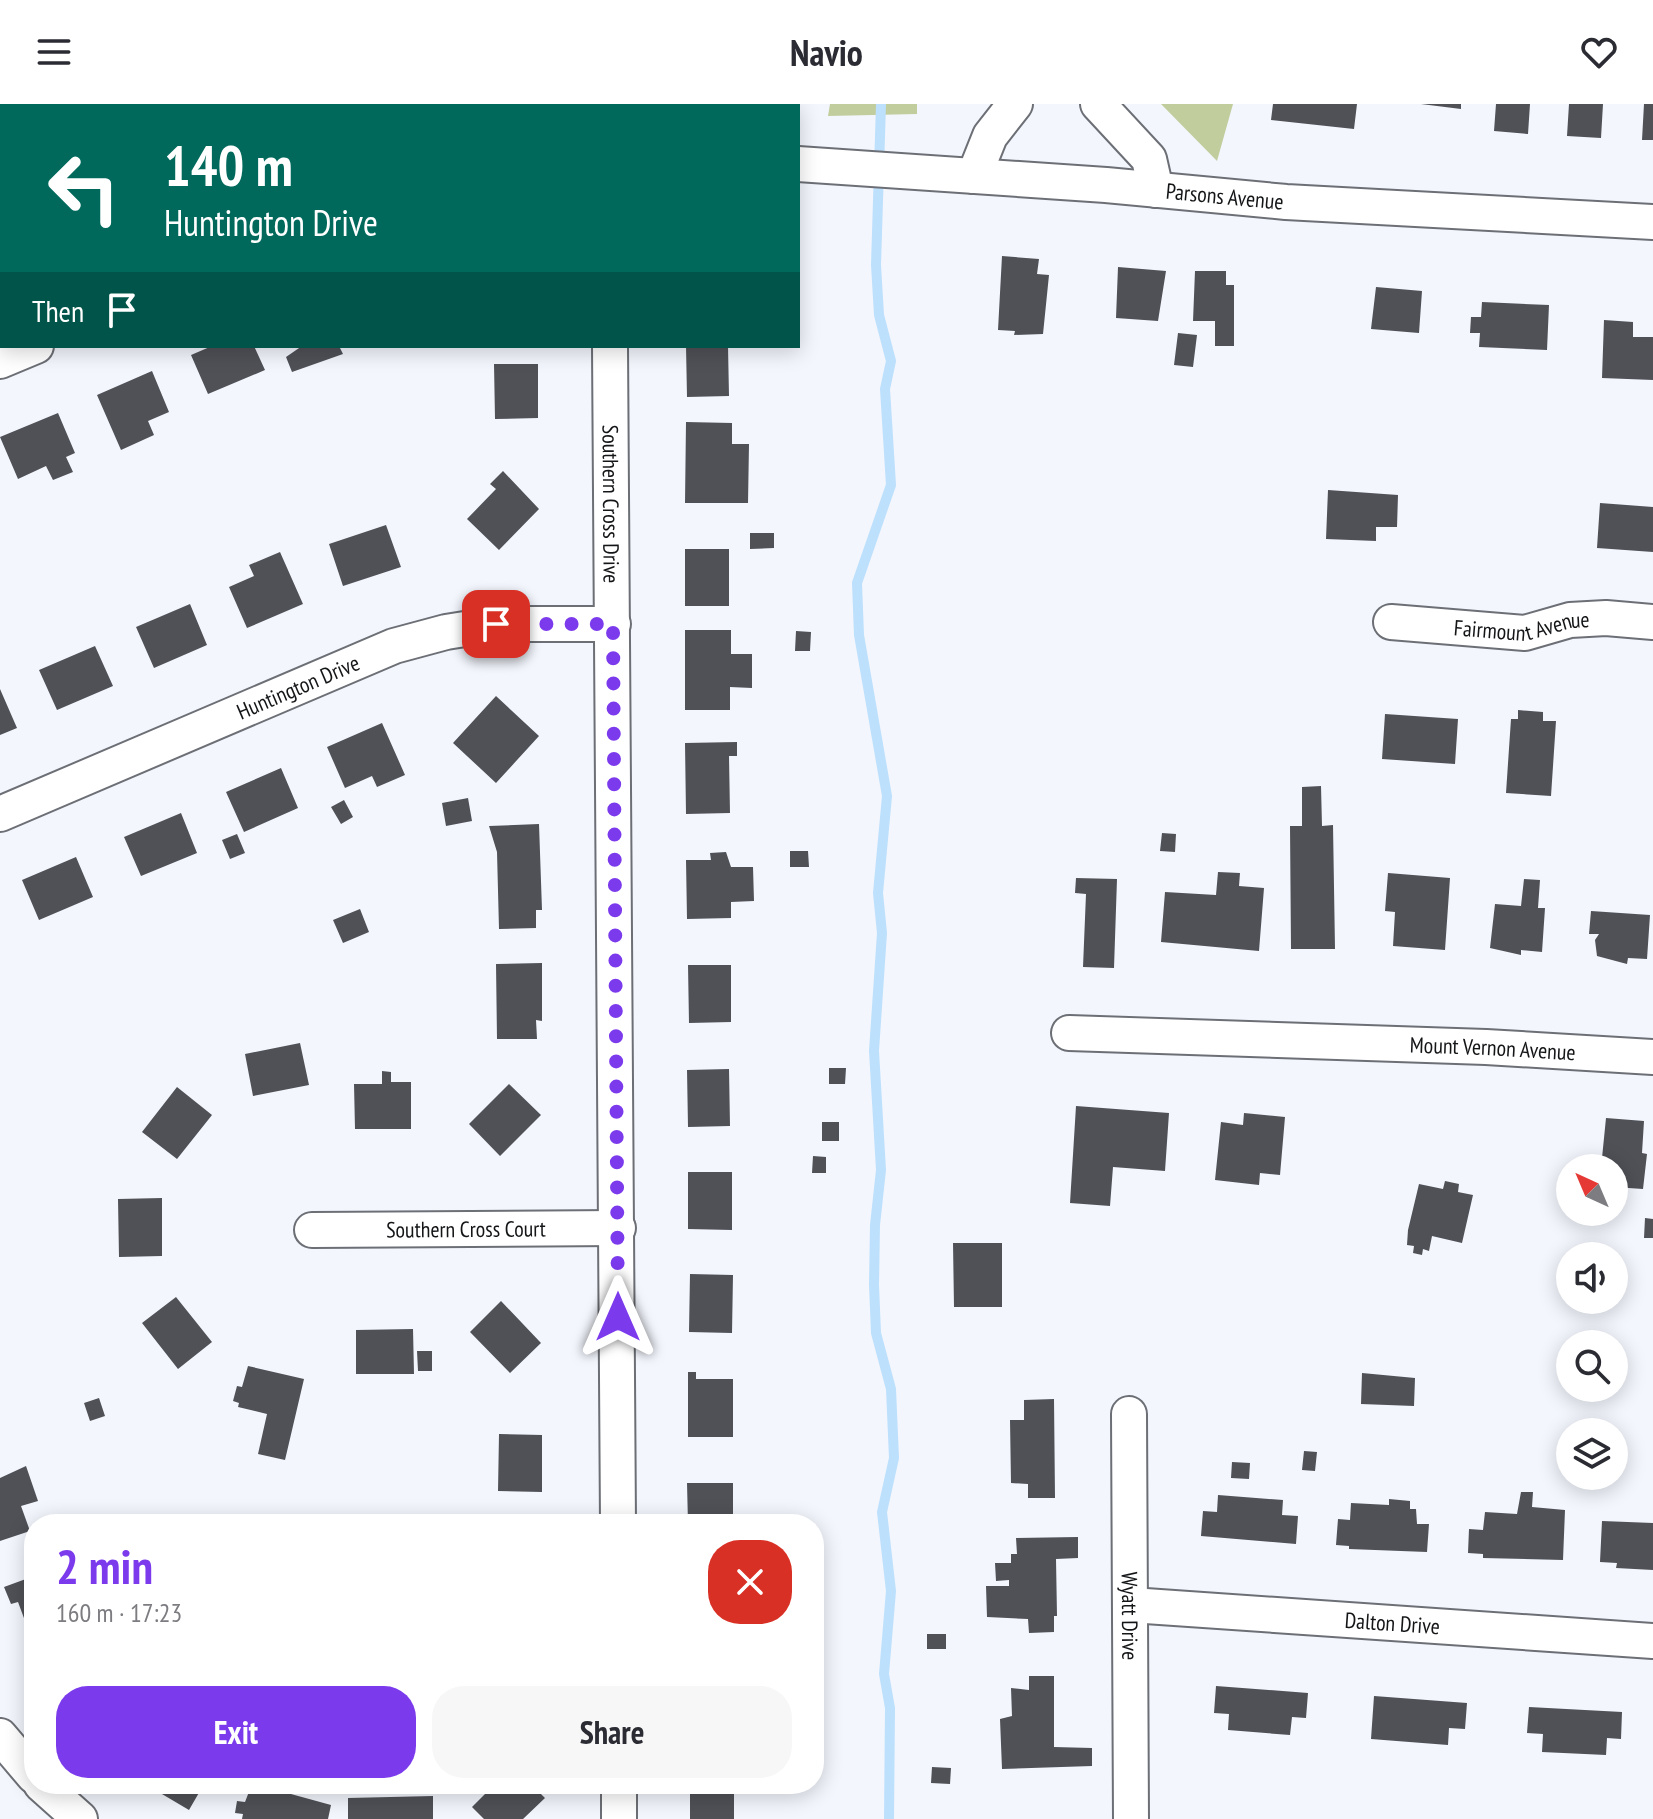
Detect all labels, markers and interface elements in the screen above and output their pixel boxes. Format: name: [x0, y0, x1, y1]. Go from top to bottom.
text: Navio: [790, 29, 863, 76]
icon: menu: [32, 30, 76, 74]
icon: heart: [1577, 30, 1621, 74]
text: 140 m: [164, 129, 293, 201]
icon: left: [32, 136, 136, 240]
street label: Parsons Avenue: [1165, 177, 1285, 216]
text: Huntington Drive: [164, 199, 378, 246]
icon: arrive: [100, 288, 144, 332]
text: Then: [32, 291, 84, 330]
street label: Southern Cross Drive: [597, 425, 626, 583]
pin: [462, 590, 530, 658]
icon: arrive: [474, 602, 518, 646]
street label: Fairmount Avenue: [1453, 605, 1590, 647]
street label: Huntington Drive: [232, 648, 364, 725]
street label: Mount Vernon Avenue: [1409, 1030, 1576, 1066]
north arrow: [1556, 1154, 1628, 1226]
map controls: [1556, 1154, 1628, 1490]
street label: Southern Cross Court: [386, 1214, 546, 1244]
button: sound: [1556, 1242, 1628, 1314]
position arrow: [576, 1275, 660, 1359]
button: search: [1556, 1330, 1628, 1402]
button: layers: [1556, 1418, 1628, 1490]
text: 2 min: [56, 1535, 153, 1597]
button: close: [708, 1540, 792, 1624]
street label: Wyatt Drive: [1116, 1572, 1144, 1660]
text: 160 m · 17:23: [56, 1596, 182, 1629]
street label: Dalton Drive: [1344, 1606, 1441, 1640]
button: Exit: [56, 1686, 416, 1778]
button: Share: [432, 1686, 792, 1778]

